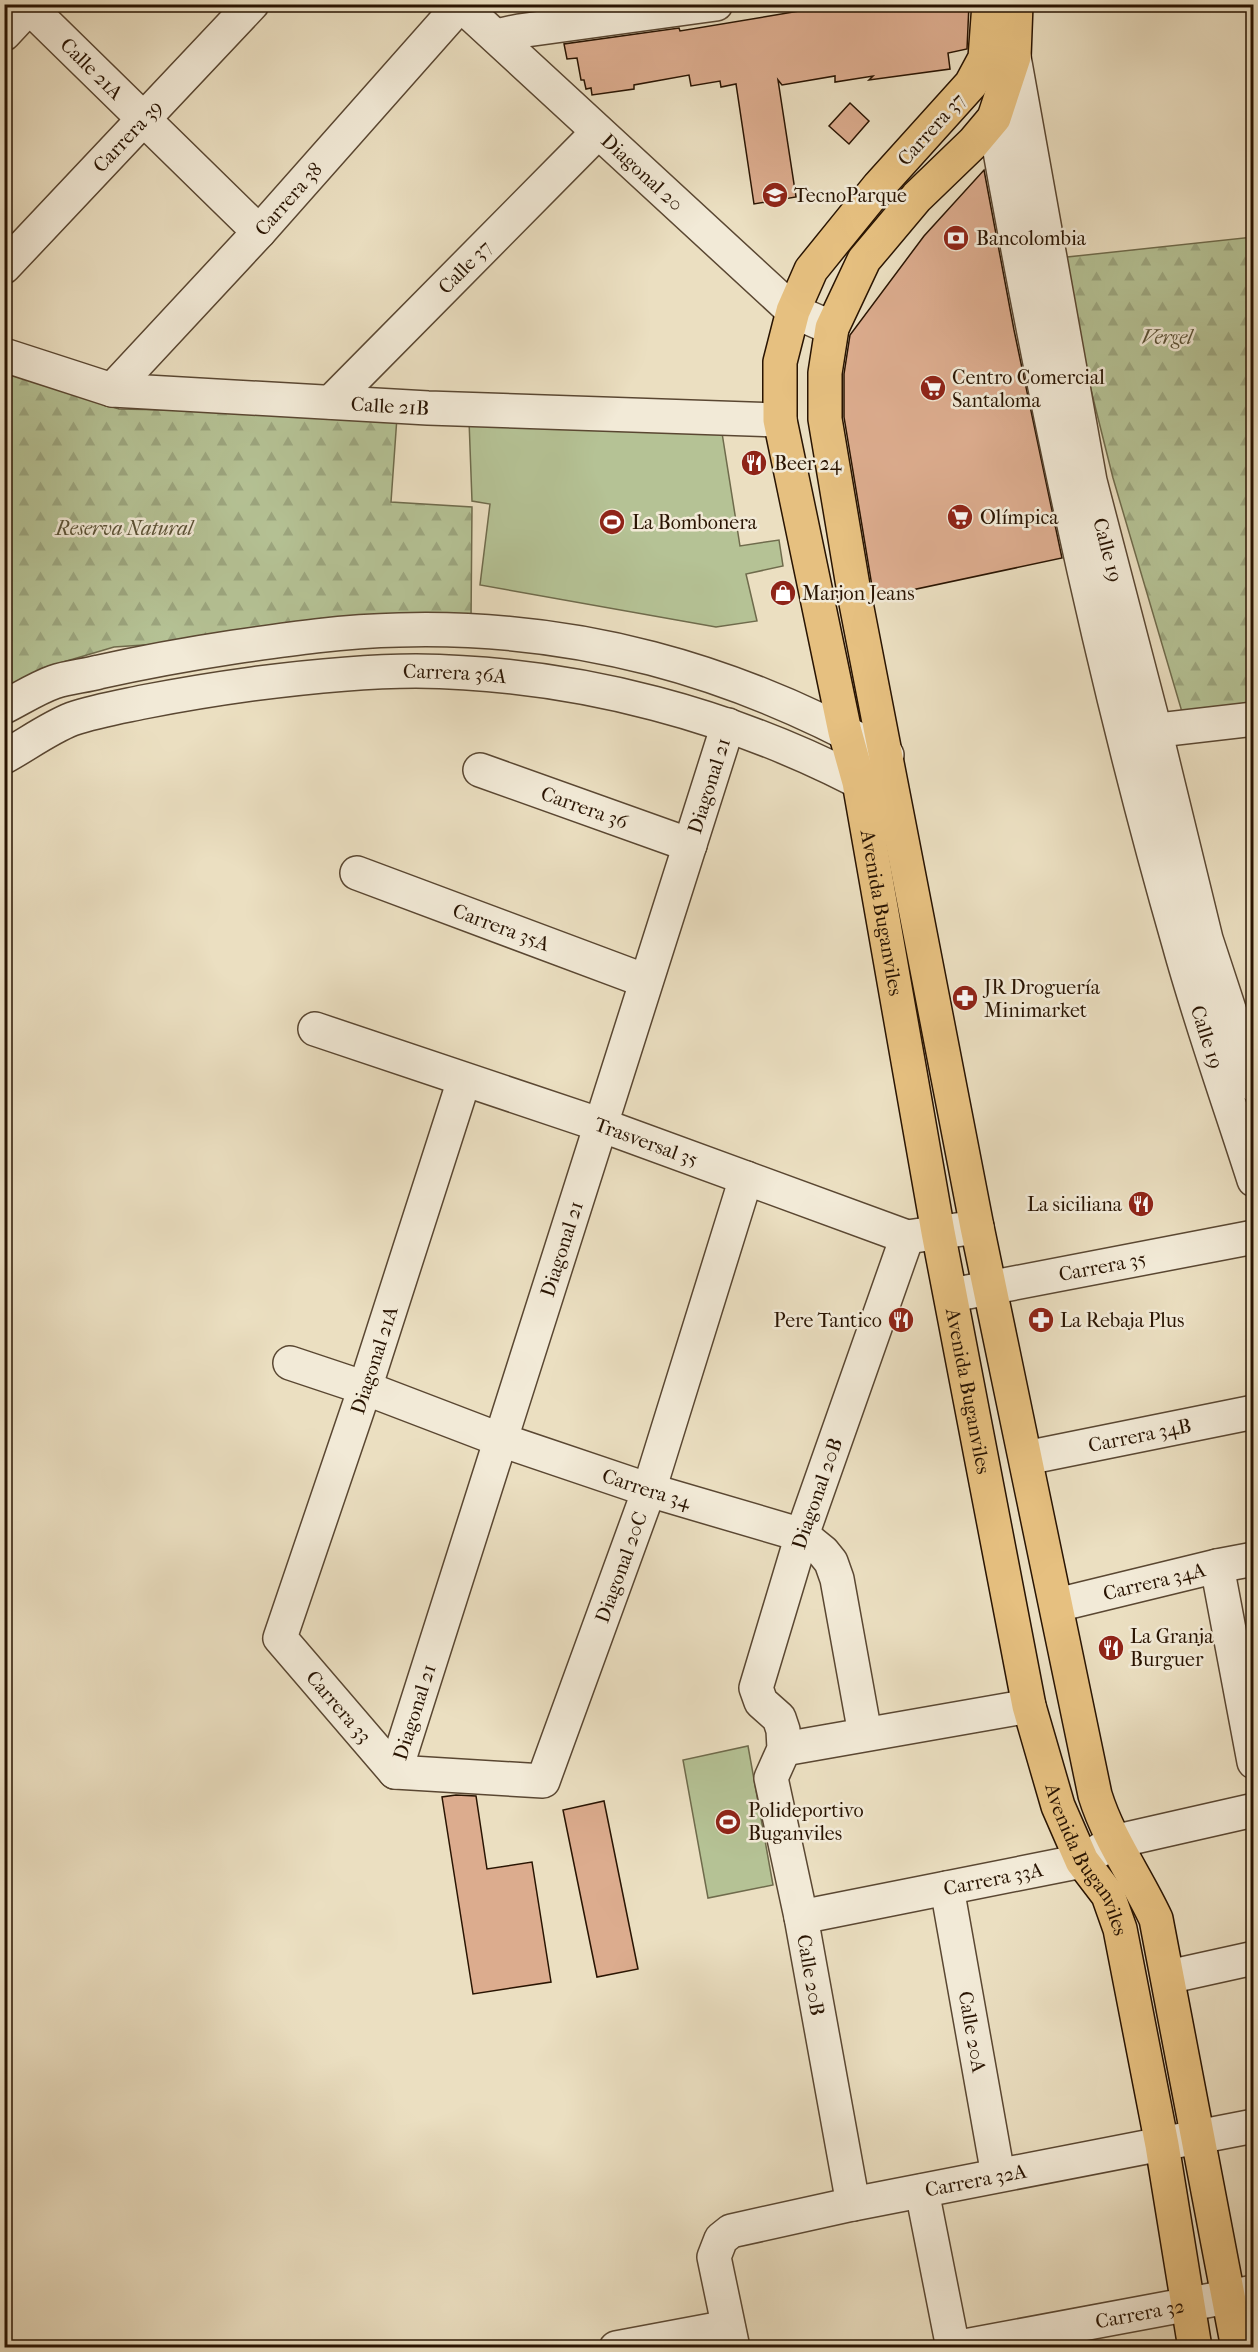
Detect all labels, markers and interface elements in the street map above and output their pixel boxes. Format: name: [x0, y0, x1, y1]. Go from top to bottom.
street label: Calle 21A: [55, 33, 128, 105]
street label: Carrera 37: [893, 88, 970, 170]
street label: Carrera 39: [89, 96, 167, 177]
street label: Diagonal 20: [596, 129, 688, 216]
street label: Carrera 38: [250, 158, 327, 241]
school or university icon: TecnoParque: [760, 180, 790, 210]
place label: TecnoParque: [794, 184, 907, 207]
bank icon: Bancolombia: [941, 223, 971, 253]
place label: Bancolombia: [976, 227, 1087, 250]
street label: Calle 37: [434, 236, 496, 299]
park label: Vergel: [1142, 326, 1194, 349]
place label: Centro Comercial Santaloma: [952, 366, 1105, 412]
supermarket icon: Centro Comercial Santaloma: [918, 373, 948, 403]
street label: Calle 21B: [350, 393, 430, 420]
restaurant icon: Beer 24: [739, 448, 769, 478]
place label: Beer 24: [774, 452, 843, 475]
supermarket icon: Olímpica: [945, 502, 975, 532]
place label: Olímpica: [980, 506, 1059, 529]
sports icon: La Bombonera: [597, 507, 627, 537]
place label: La Bombonera: [632, 511, 758, 534]
street label: Calle 19: [1088, 515, 1127, 585]
park label: Reserva Natural: [53, 517, 195, 540]
shop icon: Marjon Jeans: [768, 578, 798, 608]
place label: Marjon Jeans: [802, 582, 915, 605]
street label: Carrera 36A: [403, 660, 509, 688]
street label: Diagonal 21: [683, 735, 735, 837]
street label: Carrera 36: [538, 782, 631, 834]
street label: Avenida Buganviles: [855, 827, 907, 998]
street label: Carrera 35A: [450, 899, 554, 956]
place label: JR Droguería Minimarket: [982, 976, 1101, 1022]
pharmacy icon: JR Droguería Minimarket: [950, 983, 980, 1013]
street label: Calle 19: [1186, 1003, 1228, 1072]
street label: Trasversal 35: [591, 1113, 701, 1172]
restaurant icon: La siciliana: [1126, 1189, 1156, 1219]
place label: La siciliana: [1027, 1193, 1123, 1216]
street label: Diagonal 21: [536, 1198, 588, 1300]
street label: Carrera 35: [1057, 1247, 1148, 1286]
street label: Diagonal 21A: [346, 1302, 403, 1417]
restaurant icon: Pere Tantico: [886, 1305, 916, 1335]
street label: Avenida Buganviles: [941, 1305, 995, 1476]
pharmacy icon: La Rebaja Plus: [1026, 1305, 1056, 1335]
place label: Pere Tantico: [774, 1309, 882, 1332]
place label: La Rebaja Plus: [1060, 1309, 1184, 1332]
street label: Carrera 34B: [1086, 1414, 1193, 1457]
street label: Diagonal 20B: [787, 1435, 847, 1552]
street label: Carrera 34: [599, 1464, 694, 1514]
street label: Diagonal 20C: [591, 1509, 652, 1626]
street label: Carrera 34A: [1101, 1558, 1209, 1605]
place label: La Granja Burguer: [1130, 1625, 1214, 1671]
restaurant icon: La Granja Burguer: [1096, 1633, 1126, 1663]
street label: Diagonal 21: [389, 1661, 441, 1763]
street label: Carrera 33: [301, 1666, 376, 1748]
street label: Avenida Buganviles: [1040, 1780, 1132, 1938]
place label: Polideportivo Buganviles: [748, 1799, 864, 1845]
sports icon: Polideportivo Buganviles: [713, 1807, 743, 1837]
street label: Carrera 33A: [942, 1858, 1046, 1900]
street label: Calle 20B: [792, 1933, 829, 2018]
street label: Calle 20A: [954, 1989, 991, 2075]
street label: Carrera 32A: [923, 2159, 1030, 2202]
street label: Carrera 32: [1093, 2294, 1186, 2333]

